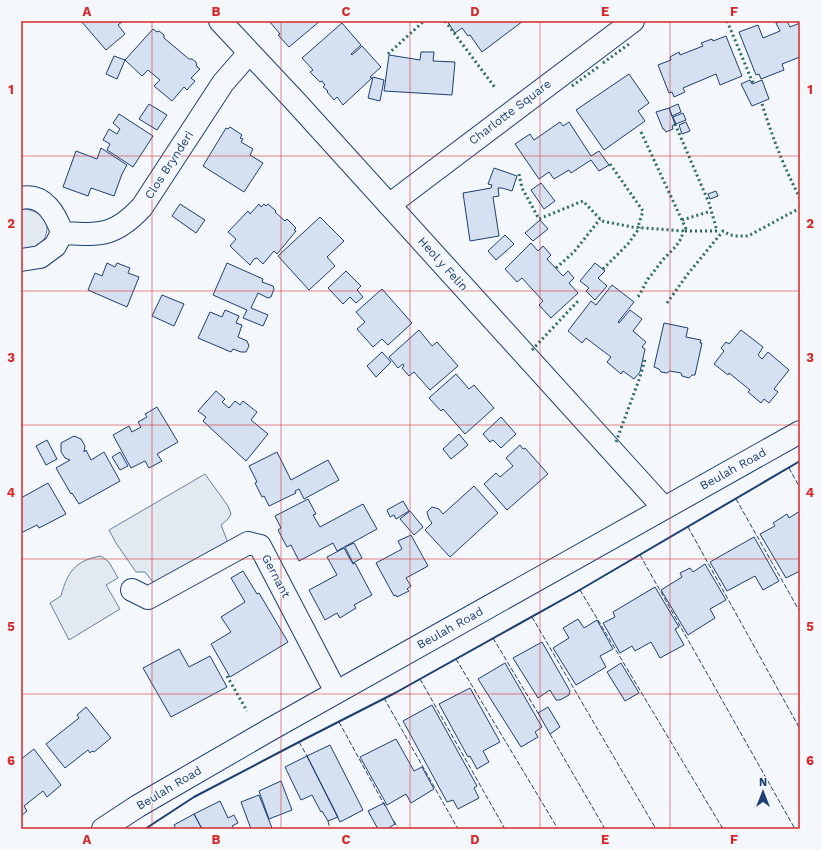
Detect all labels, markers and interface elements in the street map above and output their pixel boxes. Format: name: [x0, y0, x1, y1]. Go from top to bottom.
text: A: [83, 4, 92, 19]
text: B: [212, 4, 221, 19]
text: C: [342, 4, 351, 19]
text: D: [470, 4, 480, 19]
text: E: [601, 4, 609, 19]
text: F: [730, 4, 738, 19]
street label: Charlotte Square: [466, 76, 554, 148]
text: 1: [8, 82, 14, 97]
text: 1: [807, 82, 813, 97]
street label: Clos Brynderi: [142, 128, 196, 202]
text: 2: [7, 216, 15, 231]
text: 2: [806, 216, 814, 231]
street label: Heol y Felin: [415, 234, 471, 294]
text: 3: [7, 350, 15, 365]
text: 3: [806, 350, 814, 365]
street label: Beulah Road: [697, 445, 769, 493]
text: 4: [7, 485, 16, 500]
text: 4: [806, 485, 815, 500]
street label: Gernant: [259, 552, 293, 600]
street label: Beulah Road: [414, 604, 486, 652]
text: 5: [7, 619, 15, 634]
text: 5: [806, 619, 814, 634]
text: 6: [7, 753, 15, 768]
text: 6: [806, 753, 814, 768]
street label: Beulah Road: [134, 763, 204, 813]
north arrow: [743, 772, 783, 812]
text: N: [759, 776, 767, 789]
text: A: [83, 832, 92, 847]
text: B: [212, 832, 221, 847]
text: C: [342, 832, 351, 847]
text: D: [470, 832, 480, 847]
text: E: [601, 832, 609, 847]
text: F: [730, 832, 738, 847]

